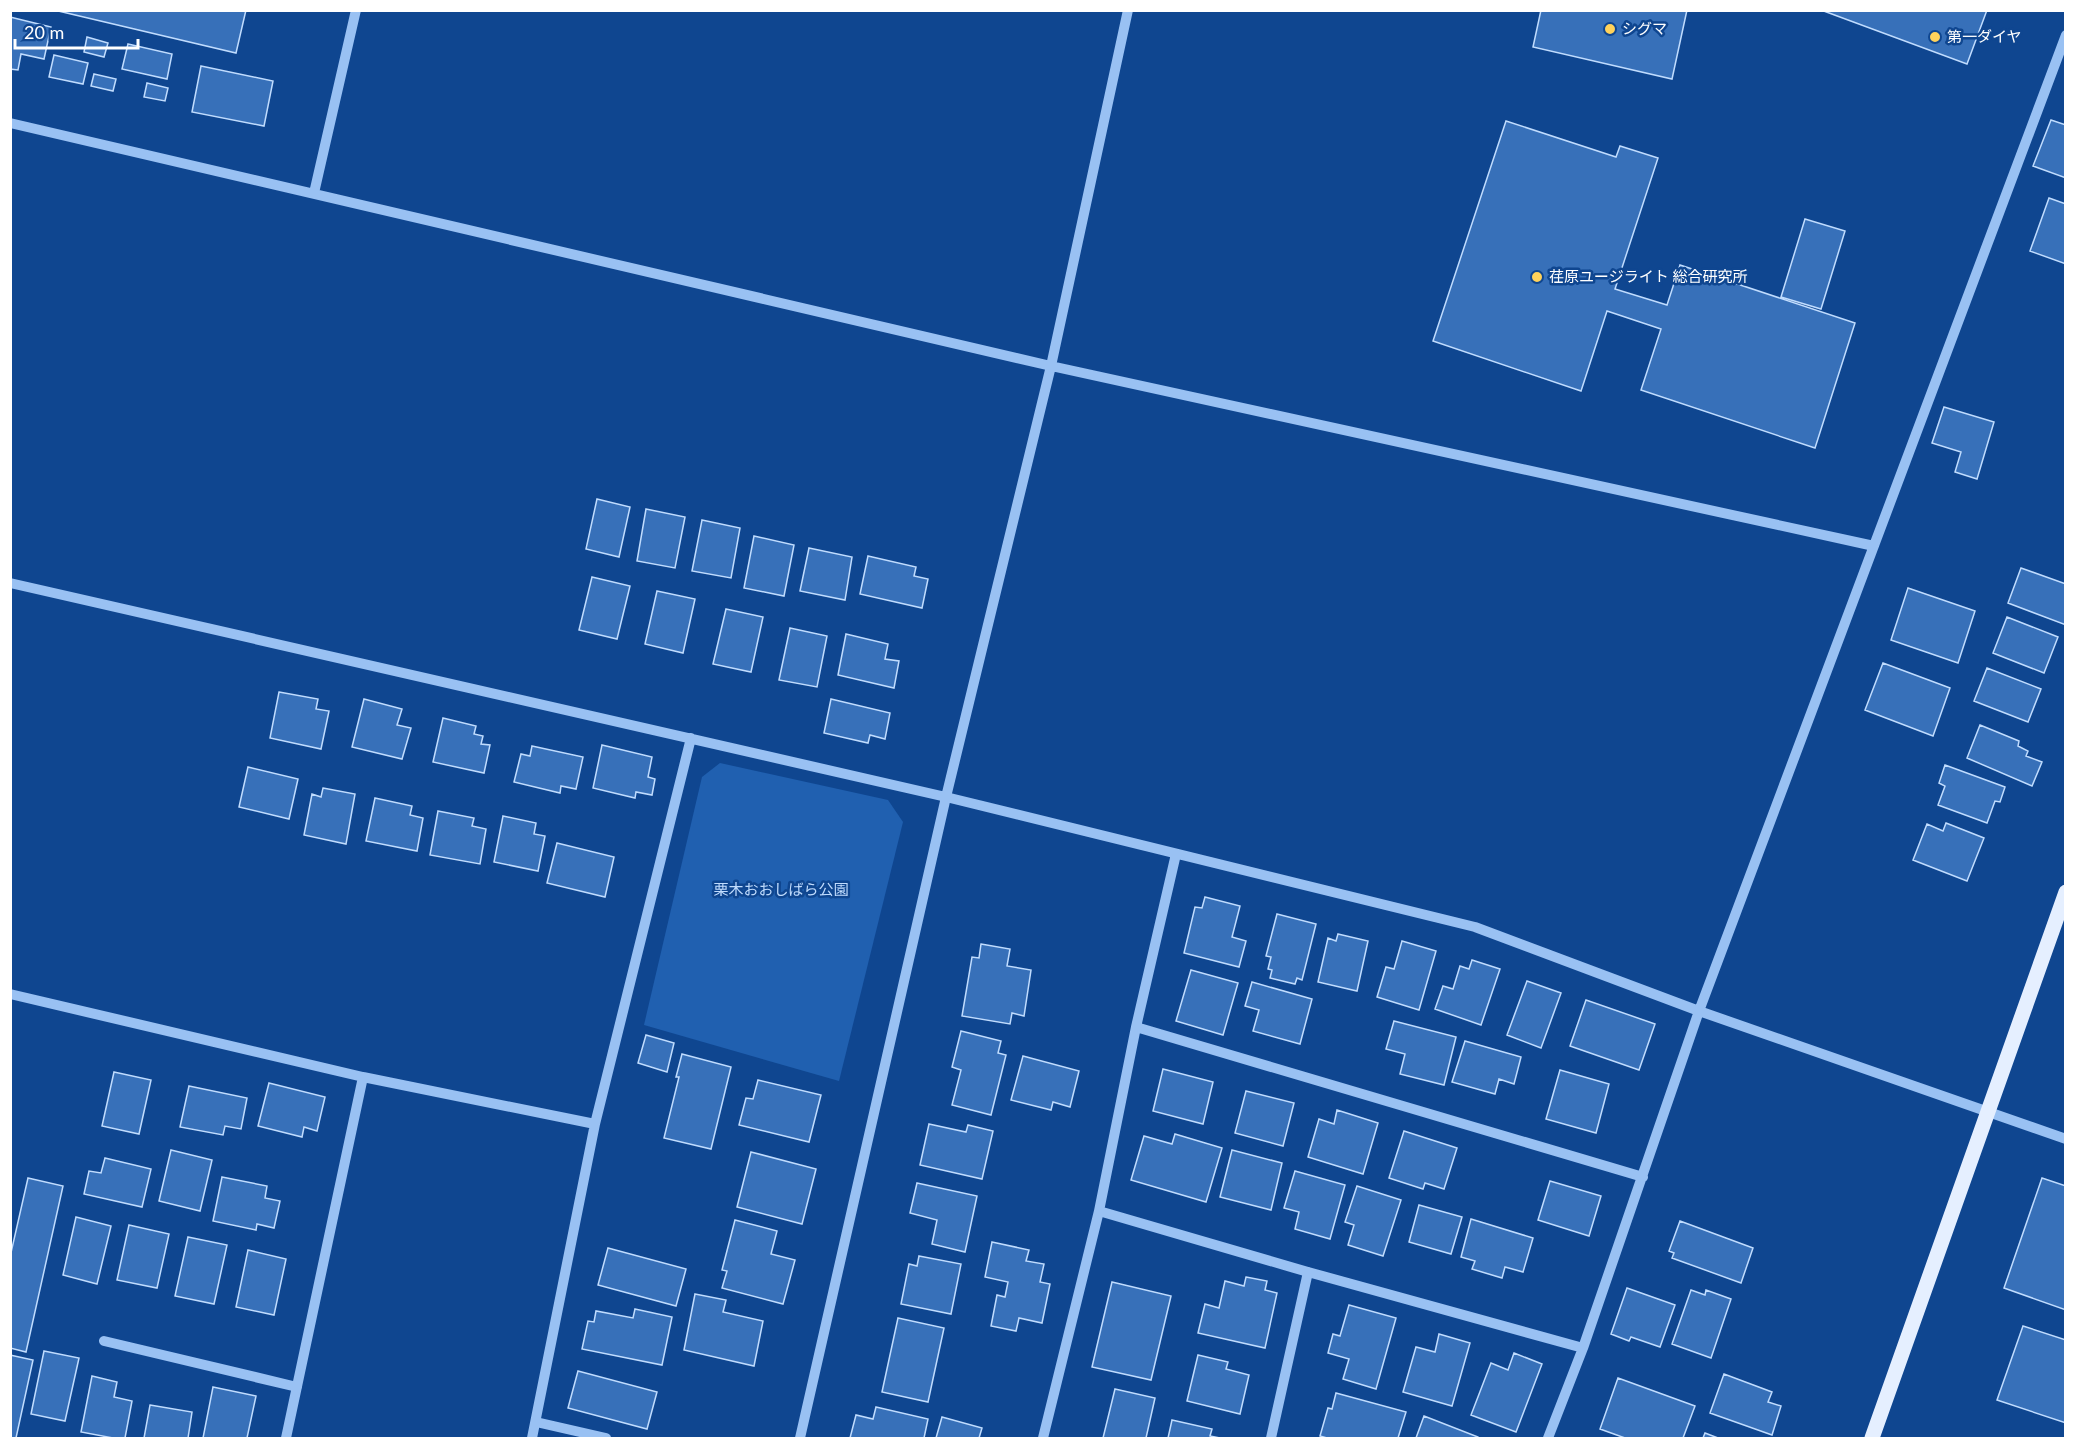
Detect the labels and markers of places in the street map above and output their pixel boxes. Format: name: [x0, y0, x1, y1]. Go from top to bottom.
place label: シグマ: [1622, 19, 1667, 37]
marker: シグマ: [1603, 22, 1617, 36]
place label: 第一ダイヤ: [1947, 27, 2022, 45]
marker: 第一ダイヤ: [1928, 30, 1942, 44]
place label: 荏原ユージライト 総合研究所: [1549, 267, 1748, 285]
marker: 荏原ユージライト 総合研究所: [1530, 270, 1544, 284]

